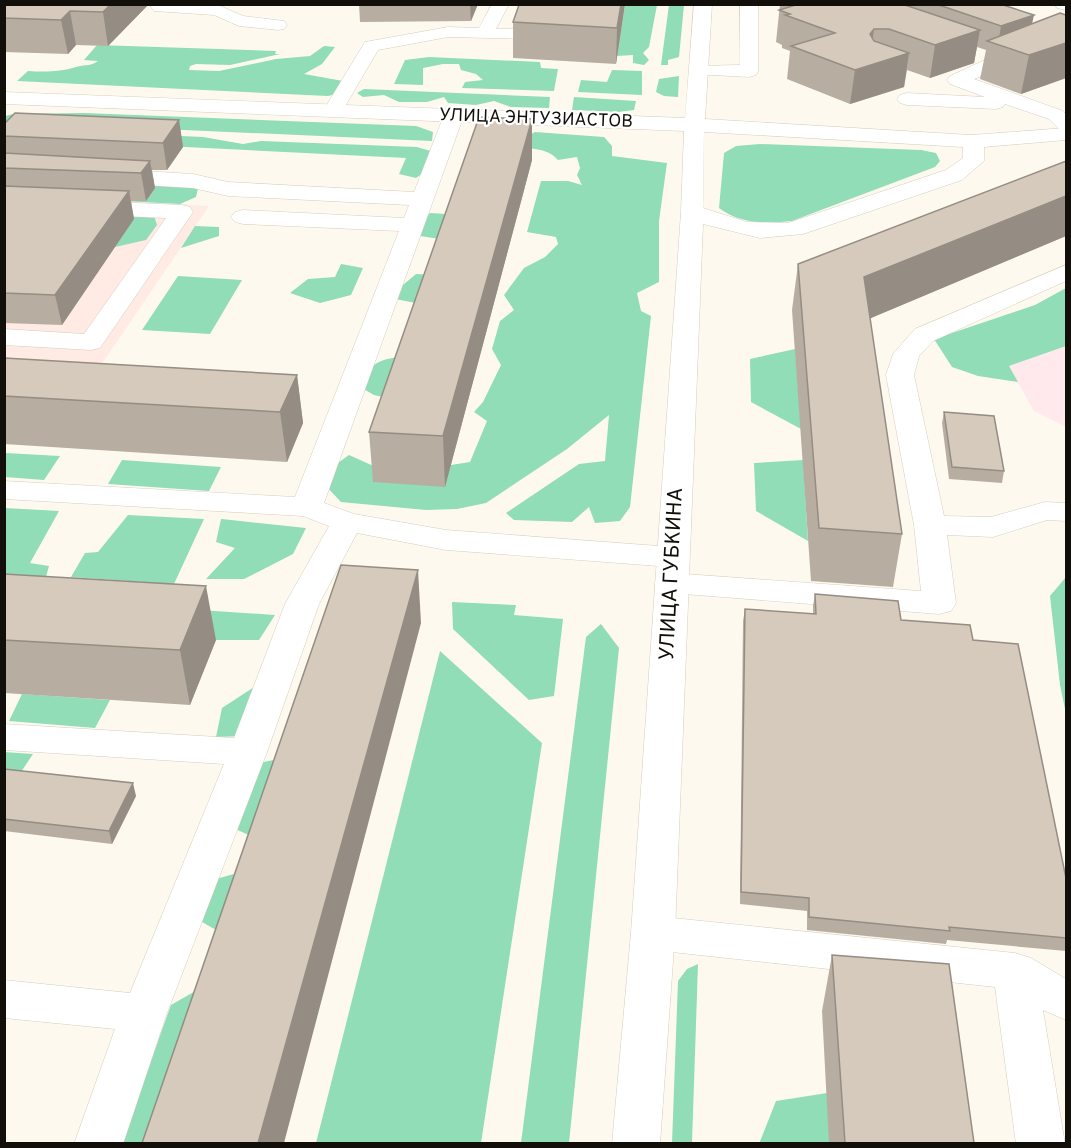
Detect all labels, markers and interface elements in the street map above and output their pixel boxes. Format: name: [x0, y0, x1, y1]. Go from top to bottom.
street label: УЛИЦА ЭНТУЗИАСТОВ: [439, 104, 633, 134]
street label: УЛИЦА ГУБКИНА: [654, 487, 690, 661]

